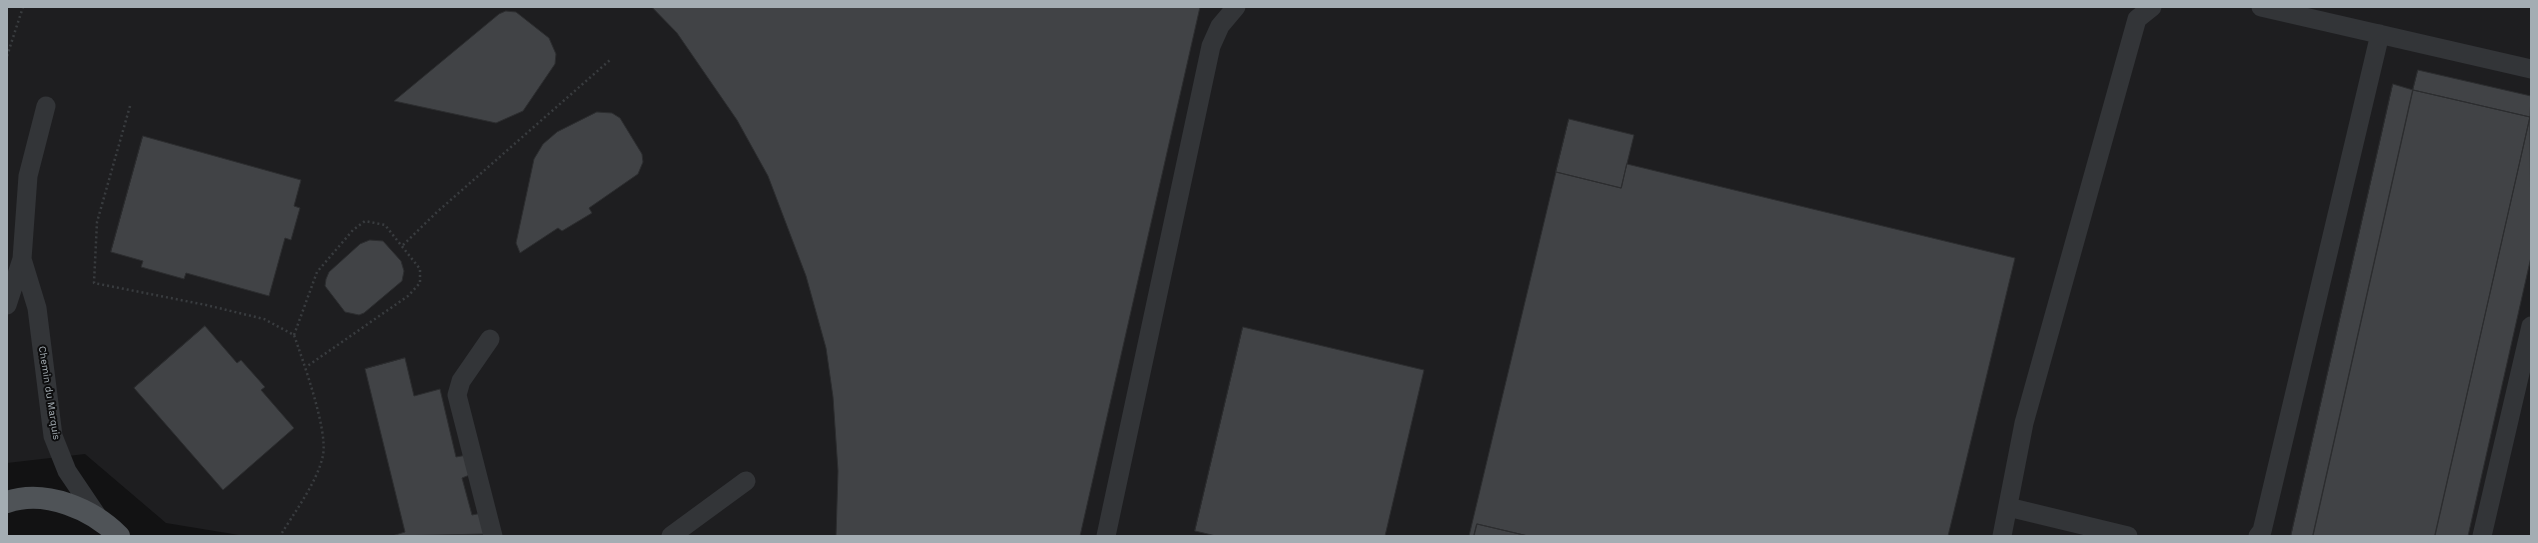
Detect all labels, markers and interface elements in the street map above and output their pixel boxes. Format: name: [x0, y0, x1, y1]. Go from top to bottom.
street label: Chemin du Marquis: [36, 345, 62, 441]

